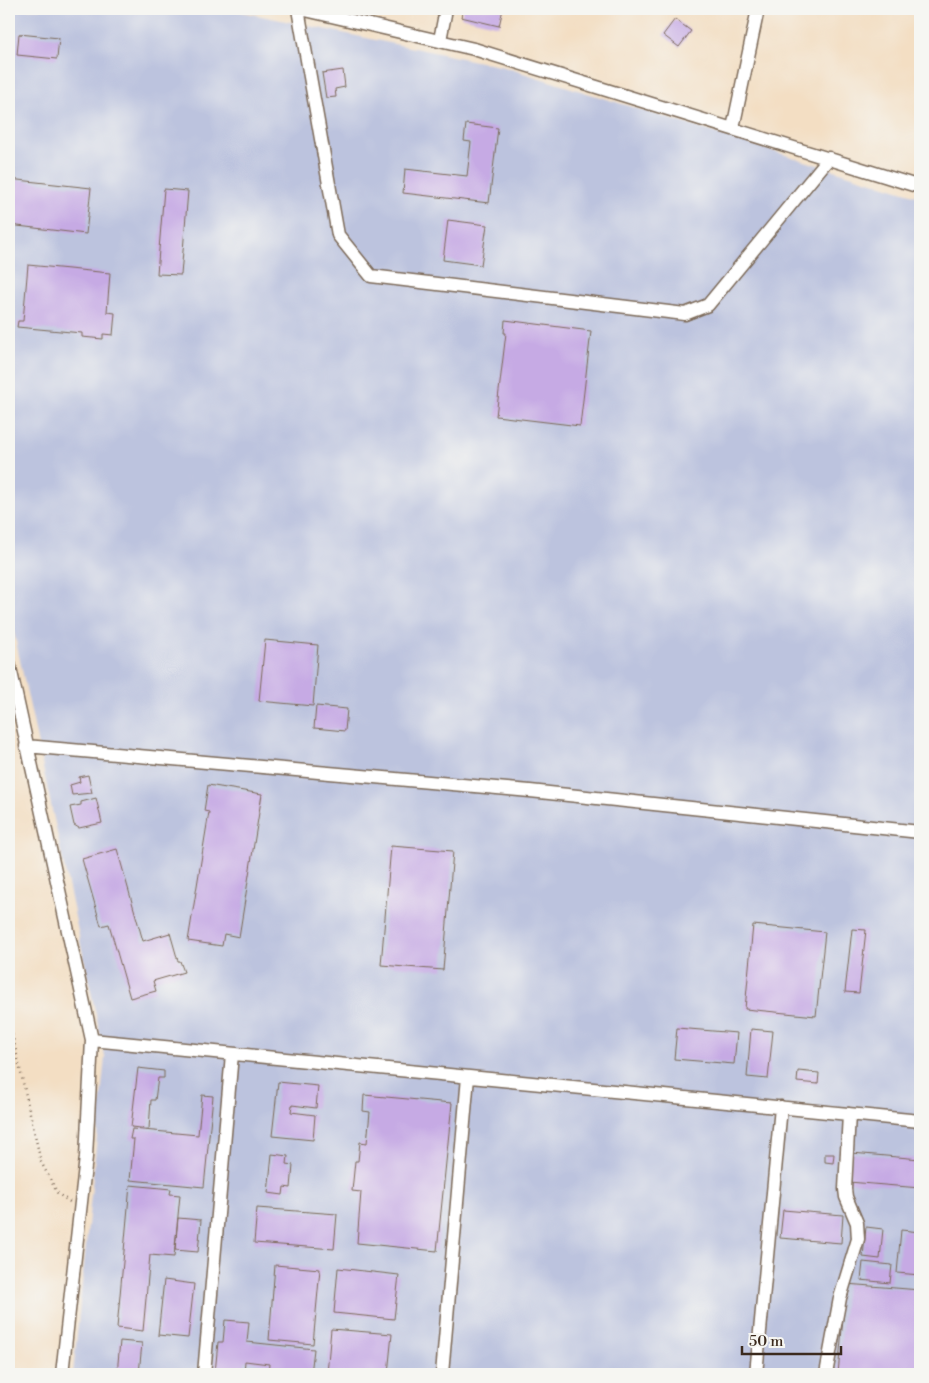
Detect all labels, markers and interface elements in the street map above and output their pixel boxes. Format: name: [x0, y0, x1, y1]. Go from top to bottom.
scale bar: [742, 1323, 840, 1355]
text: 50 m: [749, 1332, 783, 1351]

